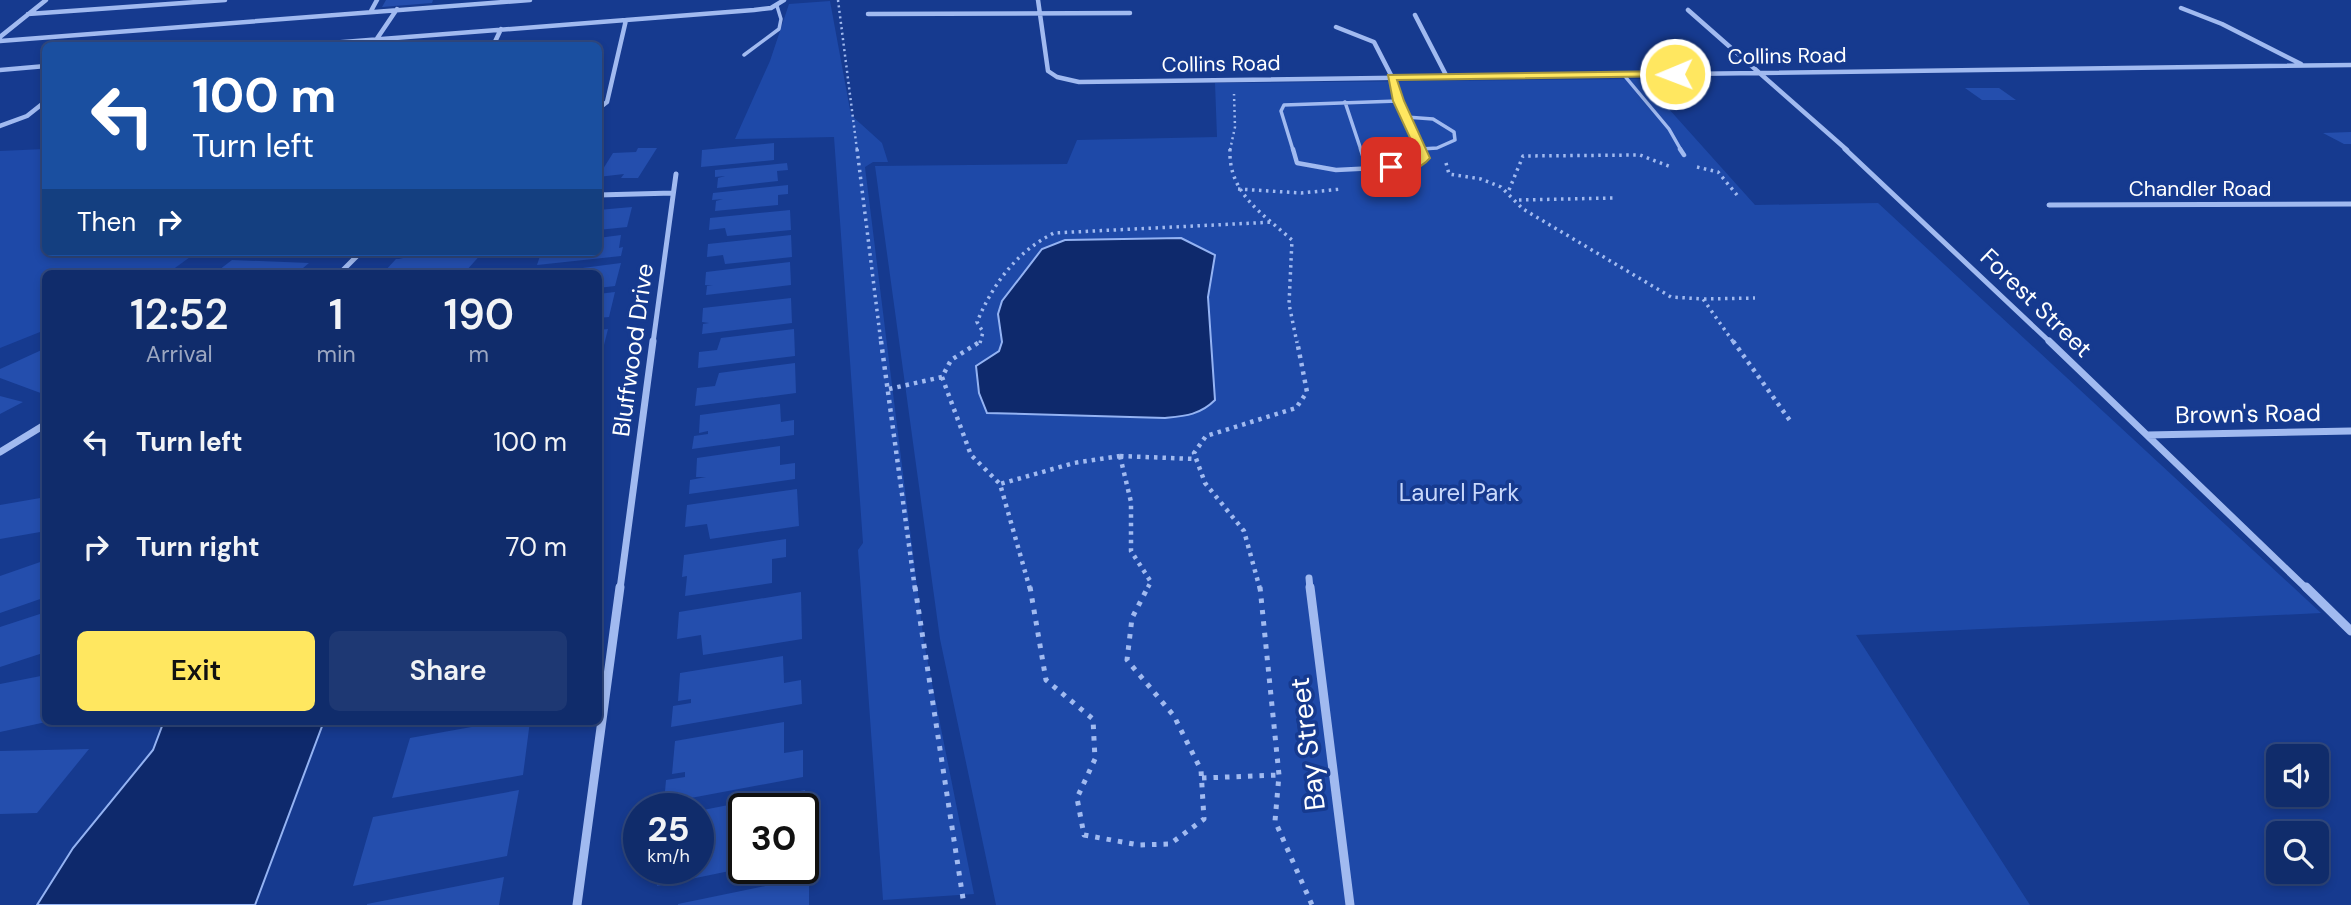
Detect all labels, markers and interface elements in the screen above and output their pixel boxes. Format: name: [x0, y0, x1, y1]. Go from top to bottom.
position arrow: [1638, 37, 1712, 111]
street label: Collins Road: [1727, 41, 1847, 71]
street label: Collins Road: [1161, 49, 1281, 79]
text: 100 m: [192, 63, 336, 127]
icon: left: [77, 70, 168, 161]
text: Turn left: [192, 125, 314, 167]
pin: [1361, 137, 1421, 197]
icon: arrive: [1372, 148, 1410, 186]
street label: Chandler Road: [2129, 175, 2271, 203]
icon: right: [150, 203, 188, 241]
text: Then: [77, 205, 136, 239]
street label: Forest Street: [1974, 241, 2099, 364]
street label: Bluffwood Drive: [605, 261, 660, 438]
text: 12:52: [130, 287, 229, 342]
text: 1: [329, 287, 343, 342]
text: 190: [444, 287, 514, 342]
text: Arrival: [146, 339, 213, 369]
text: min: [316, 339, 356, 369]
text: m: [469, 339, 489, 369]
street label: Brown's Road: [2175, 397, 2321, 430]
icon: left: [77, 423, 115, 461]
text: Turn left: [136, 425, 243, 459]
text: 100 m: [493, 425, 567, 459]
park label: Laurel Park: [1399, 477, 1519, 508]
icon: right: [77, 528, 115, 566]
text: Turn right: [136, 530, 260, 564]
text: 70 m: [506, 530, 567, 564]
button: Exit: [77, 631, 315, 711]
button: Share: [329, 631, 567, 711]
street label: Bay Street: [1281, 675, 1334, 813]
map controls: [2266, 744, 2329, 884]
button: sound: [2266, 744, 2329, 807]
speed limit sign: 30: [728, 793, 819, 884]
text: 25: [648, 806, 689, 852]
button: search: [2266, 821, 2329, 884]
text: km/h: [647, 844, 690, 868]

